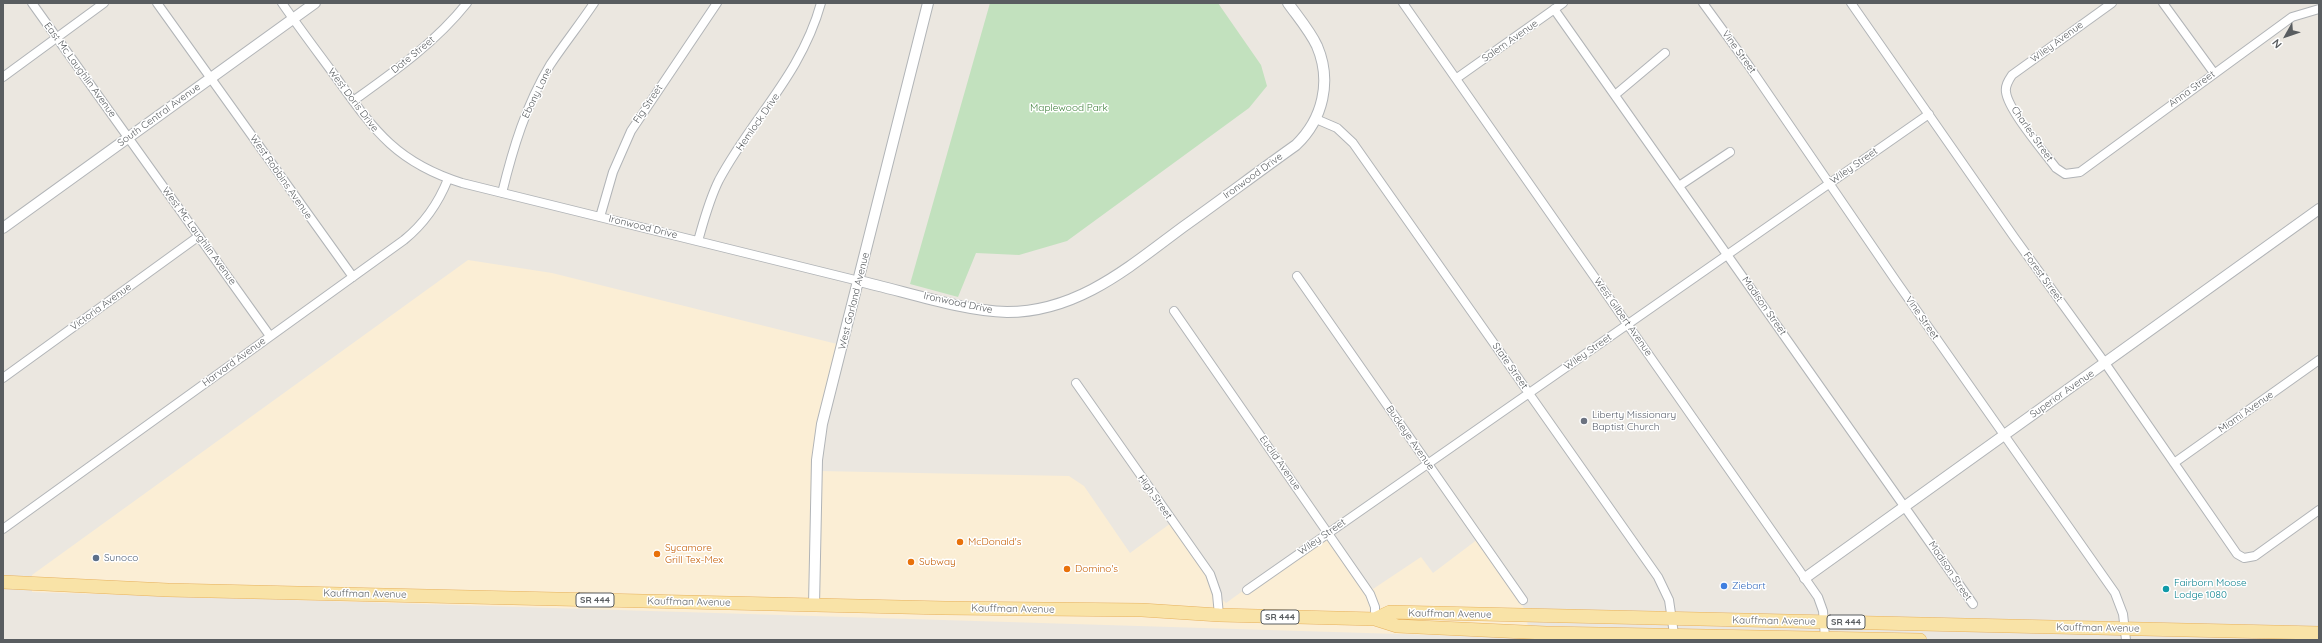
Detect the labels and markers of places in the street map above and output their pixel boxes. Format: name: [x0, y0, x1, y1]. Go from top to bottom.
place label: Liberty Missionary Baptist Church: [1592, 409, 1676, 432]
marker: Liberty Missionary Baptist Church: [1579, 416, 1589, 426]
place label: McDonald's: [968, 536, 1021, 548]
marker: McDonald's: [955, 537, 965, 547]
place label: Sycamore Grill Tex-Mex: [665, 542, 723, 566]
marker: Sycamore Grill Tex-Mex: [652, 549, 662, 559]
place label: Sunoco: [104, 552, 138, 564]
marker: Sunoco: [91, 553, 101, 563]
place label: Subway: [919, 556, 956, 568]
marker: Subway: [906, 557, 916, 567]
place label: Domino's: [1075, 563, 1118, 575]
marker: Domino's: [1062, 564, 1072, 574]
place label: Fairborn Moose Lodge 1080: [2174, 577, 2247, 600]
place label: Ziebart: [1732, 580, 1766, 592]
marker: Ziebart: [1719, 581, 1729, 591]
marker: Fairborn Moose Lodge 1080: [2161, 584, 2171, 594]

